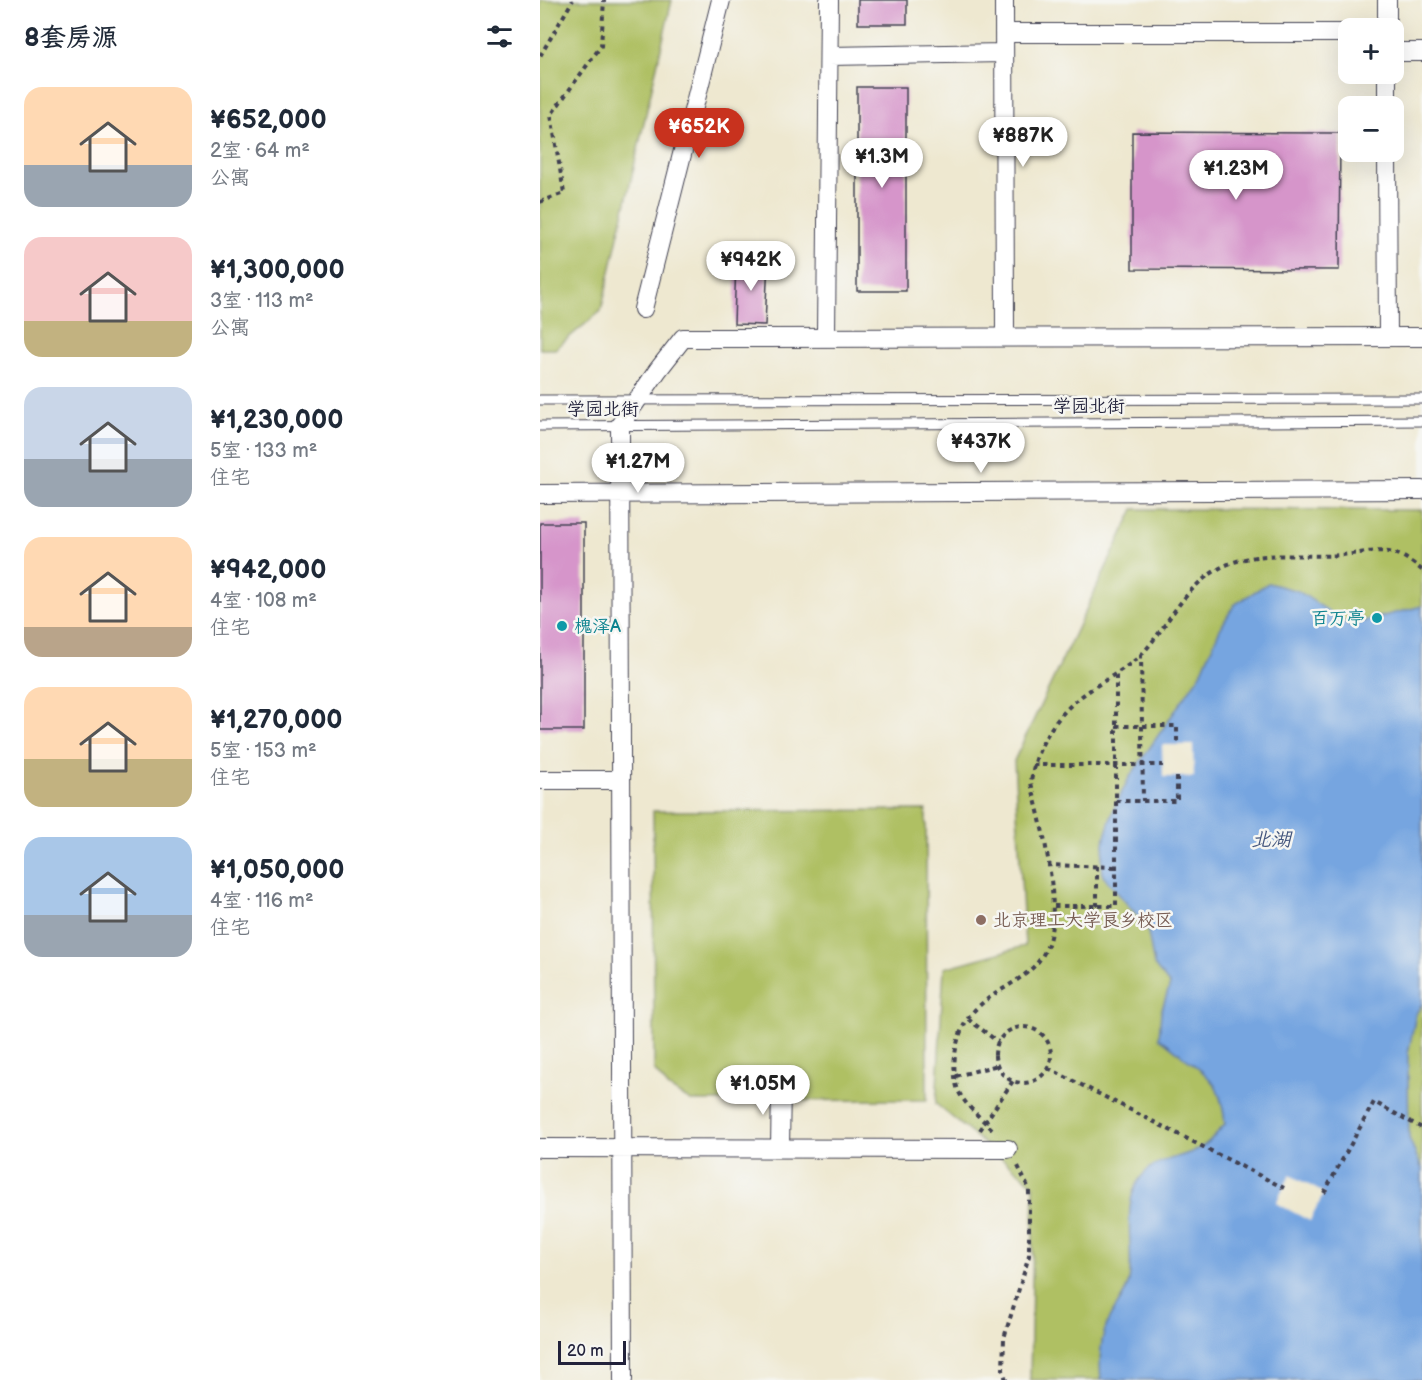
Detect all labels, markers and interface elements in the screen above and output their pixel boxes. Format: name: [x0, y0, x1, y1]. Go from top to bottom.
map controls: [1338, 18, 1404, 162]
button: +: [1338, 18, 1404, 84]
icon: filters: [483, 20, 516, 53]
text: 8套房源: [24, 23, 118, 54]
button: −: [1338, 96, 1404, 162]
text: ¥652,000: [210, 105, 327, 136]
pin: ¥652K: [657, 108, 741, 159]
icon: home: [72, 111, 144, 183]
text: ¥652K: [668, 115, 730, 139]
pin: ¥887K: [981, 117, 1065, 168]
text: ¥887K: [993, 124, 1053, 148]
pin: ¥1.3M: [840, 138, 924, 189]
text: 2室 · 64 m²: [210, 139, 310, 163]
text: ¥1.3M: [855, 145, 909, 169]
pin: ¥1.23M: [1187, 150, 1285, 201]
text: ¥1.23M: [1203, 157, 1269, 181]
text: 公寓: [210, 166, 250, 190]
pin: ¥942K: [709, 241, 793, 292]
text: ¥942K: [720, 248, 782, 272]
text: ¥1,300,000: [210, 255, 345, 286]
icon: home: [72, 261, 144, 333]
text: 3室 · 113 m²: [210, 289, 314, 313]
text: 公寓: [210, 316, 250, 340]
street label: 学园北街: [1053, 396, 1125, 417]
street label: 学园北街: [567, 399, 639, 420]
text: ¥1,230,000: [210, 405, 343, 436]
icon: home: [72, 411, 144, 483]
pin: ¥437K: [939, 423, 1023, 474]
text: ¥437K: [951, 430, 1011, 454]
text: 5室 · 133 m²: [210, 439, 317, 463]
pin: ¥1.27M: [589, 443, 687, 494]
text: ¥1.27M: [606, 450, 670, 474]
text: 住宅: [210, 466, 250, 490]
text: ¥942,000: [210, 555, 326, 586]
icon: home: [72, 561, 144, 633]
text: 4室 · 108 m²: [210, 589, 317, 613]
place label: 百万亭: [1311, 608, 1365, 629]
marker: 百万亭: [1370, 611, 1384, 625]
text: 住宅: [210, 616, 250, 640]
place label: 槐泽A: [574, 616, 621, 637]
marker: 槐泽A: [555, 619, 569, 633]
text: ¥1,270,000: [210, 705, 343, 736]
icon: home: [72, 711, 144, 783]
text: 5室 · 153 m²: [210, 739, 317, 763]
text: 住宅: [210, 766, 250, 790]
water label: 北湖: [1251, 828, 1293, 852]
text: ¥1,050,000: [210, 855, 344, 886]
icon: home: [72, 861, 144, 933]
text: 4室 · 116 m²: [210, 889, 314, 913]
place label: 北京理工大学良乡校区: [993, 910, 1173, 931]
marker: 北京理工大学良乡校区: [974, 913, 988, 927]
text: 住宅: [210, 916, 250, 940]
pin: ¥1.05M: [714, 1065, 812, 1116]
text: ¥1.05M: [730, 1072, 796, 1096]
scale bar: [558, 1338, 626, 1366]
text: 20 m: [567, 1342, 603, 1361]

